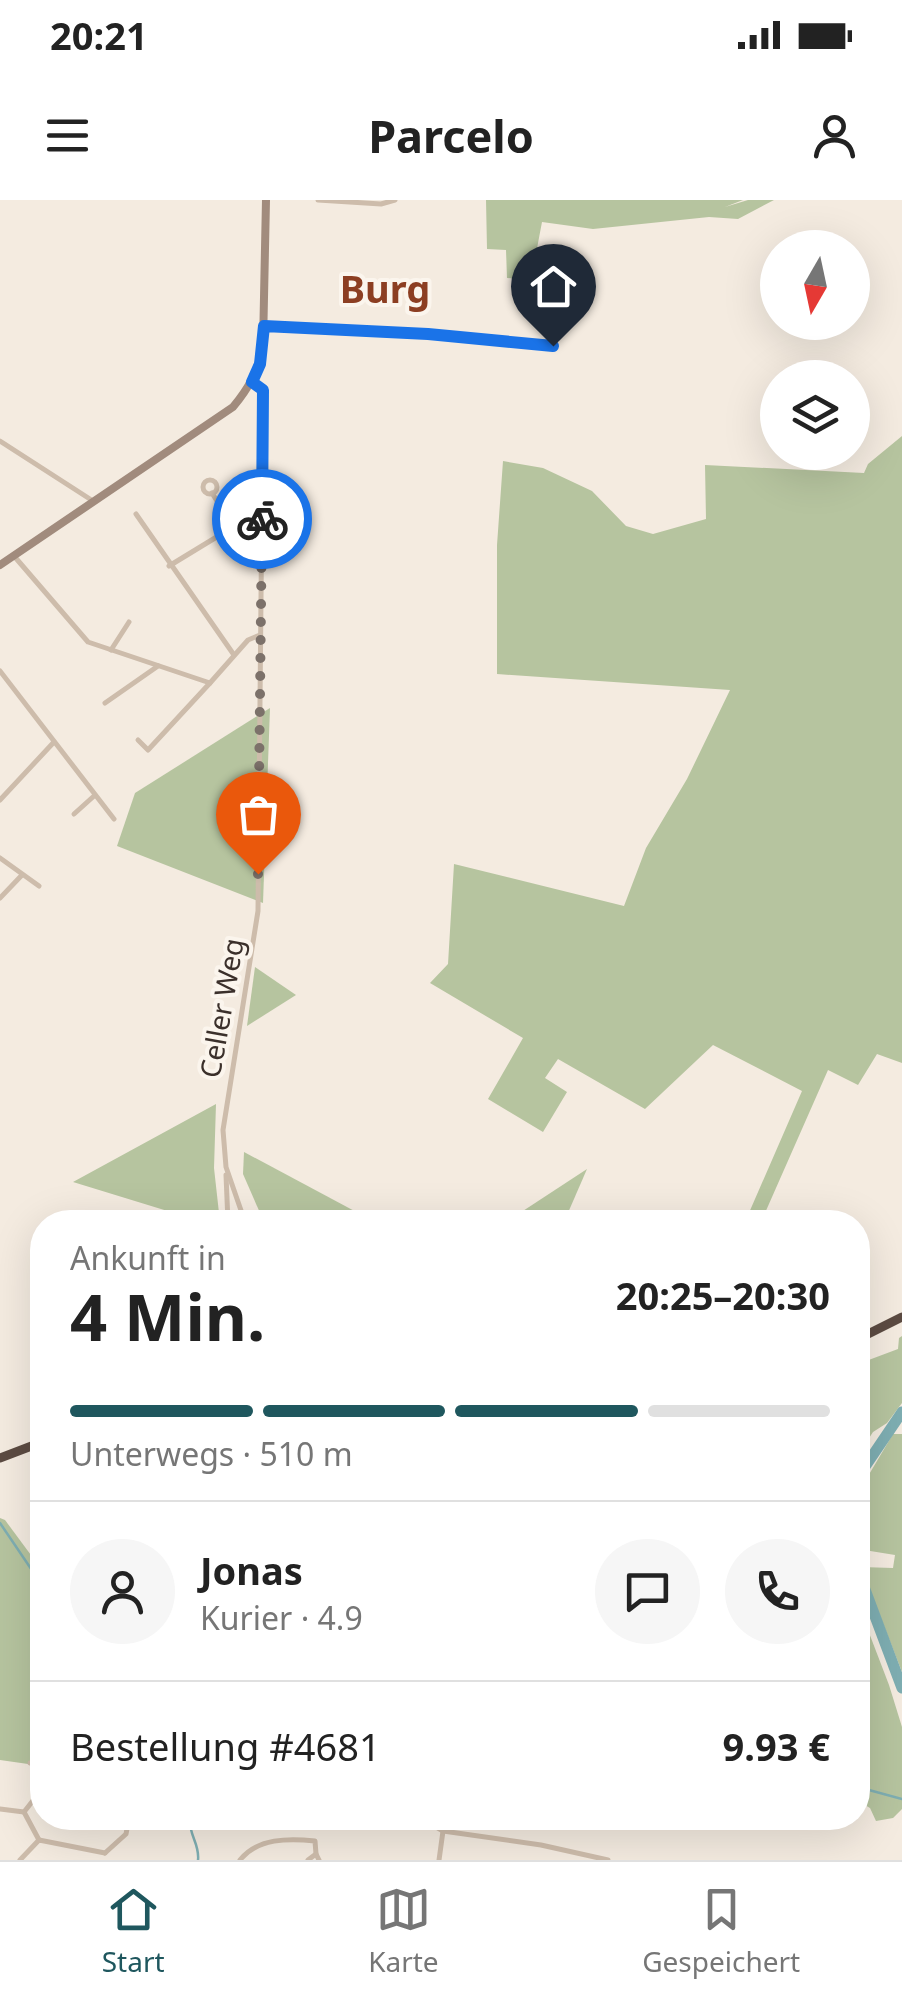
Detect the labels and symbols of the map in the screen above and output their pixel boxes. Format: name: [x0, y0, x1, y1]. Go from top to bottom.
north arrow: [760, 230, 870, 340]
pin: [511, 244, 596, 347]
district label: Burg: [340, 262, 430, 314]
courier: [212, 469, 312, 569]
pin: [216, 772, 301, 875]
street label: Celler Weg: [190, 935, 252, 1081]

